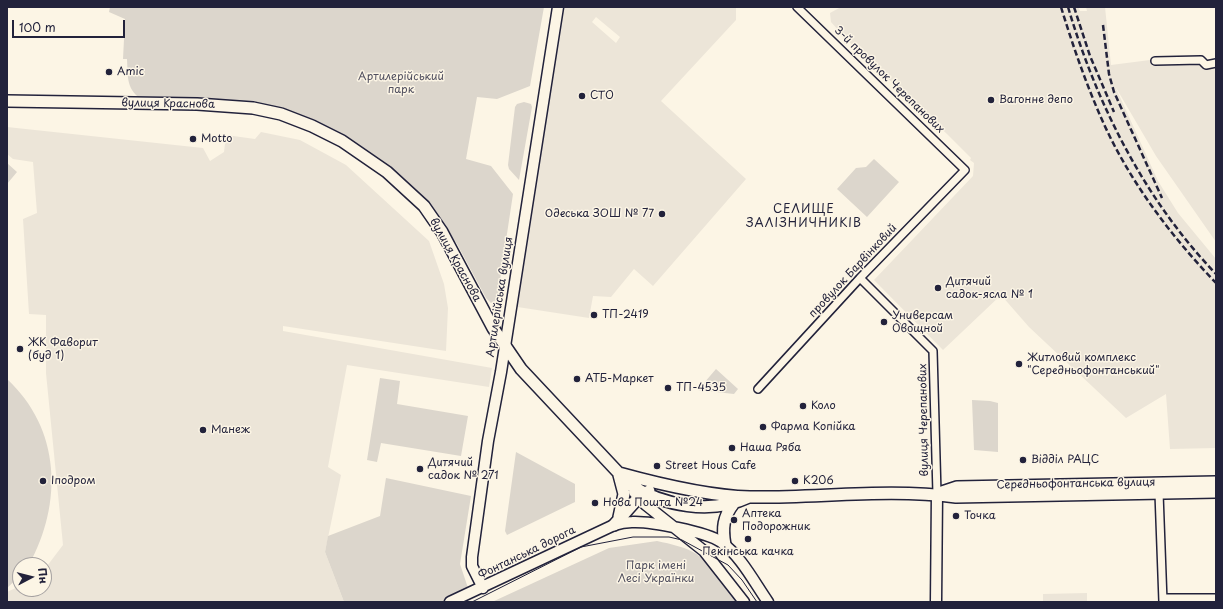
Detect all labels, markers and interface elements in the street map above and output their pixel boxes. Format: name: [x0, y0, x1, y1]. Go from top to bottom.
scale bar: [14, 12, 127, 38]
text: 100 m: [19, 18, 56, 36]
street label: 3-й провулок Черепанових: [831, 24, 947, 136]
place label: Amic: [117, 65, 144, 79]
marker: Amic: [104, 67, 114, 77]
park label: Артилерійський парк: [358, 70, 444, 96]
place label: СТО: [590, 89, 614, 103]
marker: СТО: [577, 91, 587, 101]
place label: Вагонне депо: [999, 93, 1073, 107]
marker: Вагонне депо: [986, 95, 996, 105]
street label: вулиця Краснова: [121, 97, 215, 111]
place label: Motto: [201, 132, 232, 146]
marker: Motto: [188, 134, 198, 144]
district label: СЕЛИЩЕ ЗАЛІЗНИЧНИКІВ: [747, 203, 861, 231]
place label: Одеська ЗОШ № 77: [545, 207, 654, 221]
marker: Одеська ЗОШ № 77: [657, 209, 667, 219]
street label: вулиця Краснова: [427, 216, 483, 304]
street label: провулок Барвінковий: [806, 222, 900, 320]
street label: Артилерійська вулиця: [484, 236, 516, 358]
place label: Дитячий садок-ясла № 1: [946, 275, 1033, 301]
marker: Дитячий садок-ясла № 1: [933, 283, 943, 293]
place label: ТП-2419: [602, 308, 649, 322]
place label: Универсам Овощной: [892, 309, 953, 335]
marker: ТП-2419: [589, 310, 599, 320]
marker: Универсам Овощной: [879, 317, 889, 327]
place label: ЖК Фаворит (буд 1): [28, 336, 98, 362]
marker: ЖК Фаворит (буд 1): [15, 344, 25, 354]
place label: Житловий комплекс "Середньофонтанський": [1027, 351, 1160, 377]
marker: Житловий комплекс "Середньофонтанський": [1014, 359, 1024, 369]
street label: вулиця Черепанових: [916, 363, 932, 477]
place label: АТБ-Маркет: [585, 372, 654, 386]
marker: АТБ-Маркет: [572, 374, 582, 384]
place label: ТП-4535: [676, 381, 726, 395]
marker: ТП-4535: [663, 383, 673, 393]
place label: Коло: [811, 399, 836, 413]
marker: Коло: [798, 401, 808, 411]
place label: Фарма Копійка: [771, 420, 855, 434]
marker: Фарма Копійка: [758, 422, 768, 432]
place label: Манеж: [211, 423, 250, 437]
marker: Манеж: [198, 425, 208, 435]
place label: Наша Ряба: [740, 441, 801, 455]
marker: Наша Ряба: [727, 443, 737, 453]
place label: Відділ РАЦС: [1031, 453, 1099, 467]
marker: Відділ РАЦС: [1018, 455, 1028, 465]
place label: Дитячий садок № 271: [428, 456, 498, 482]
place label: Street Hous Cafe: [665, 459, 756, 473]
marker: Street Hous Cafe: [652, 461, 662, 471]
marker: Дитячий садок № 271: [415, 464, 425, 474]
place label: Іподром: [51, 474, 95, 488]
place label: К206: [803, 474, 834, 488]
marker: Іподром: [38, 476, 48, 486]
marker: К206: [790, 476, 800, 486]
street label: Середньофонтанська вулиця: [996, 476, 1156, 492]
place label: Нова Пошта №24: [603, 496, 703, 510]
marker: Нова Пошта №24: [590, 498, 600, 508]
place label: Аптека Подорожник: [742, 507, 810, 533]
place label: Точка: [964, 509, 996, 523]
marker: Точка: [951, 511, 961, 521]
marker: Аптека Подорожник: [729, 515, 739, 525]
street label: Фонтанська дорога: [476, 524, 578, 582]
marker: Пекінська качка: [743, 534, 753, 544]
place label: Пекінська качка: [702, 545, 794, 559]
north arrow: [12, 557, 52, 597]
park label: Парк імені Лесі Українки: [618, 559, 694, 585]
text: Пн: [34, 567, 53, 585]

